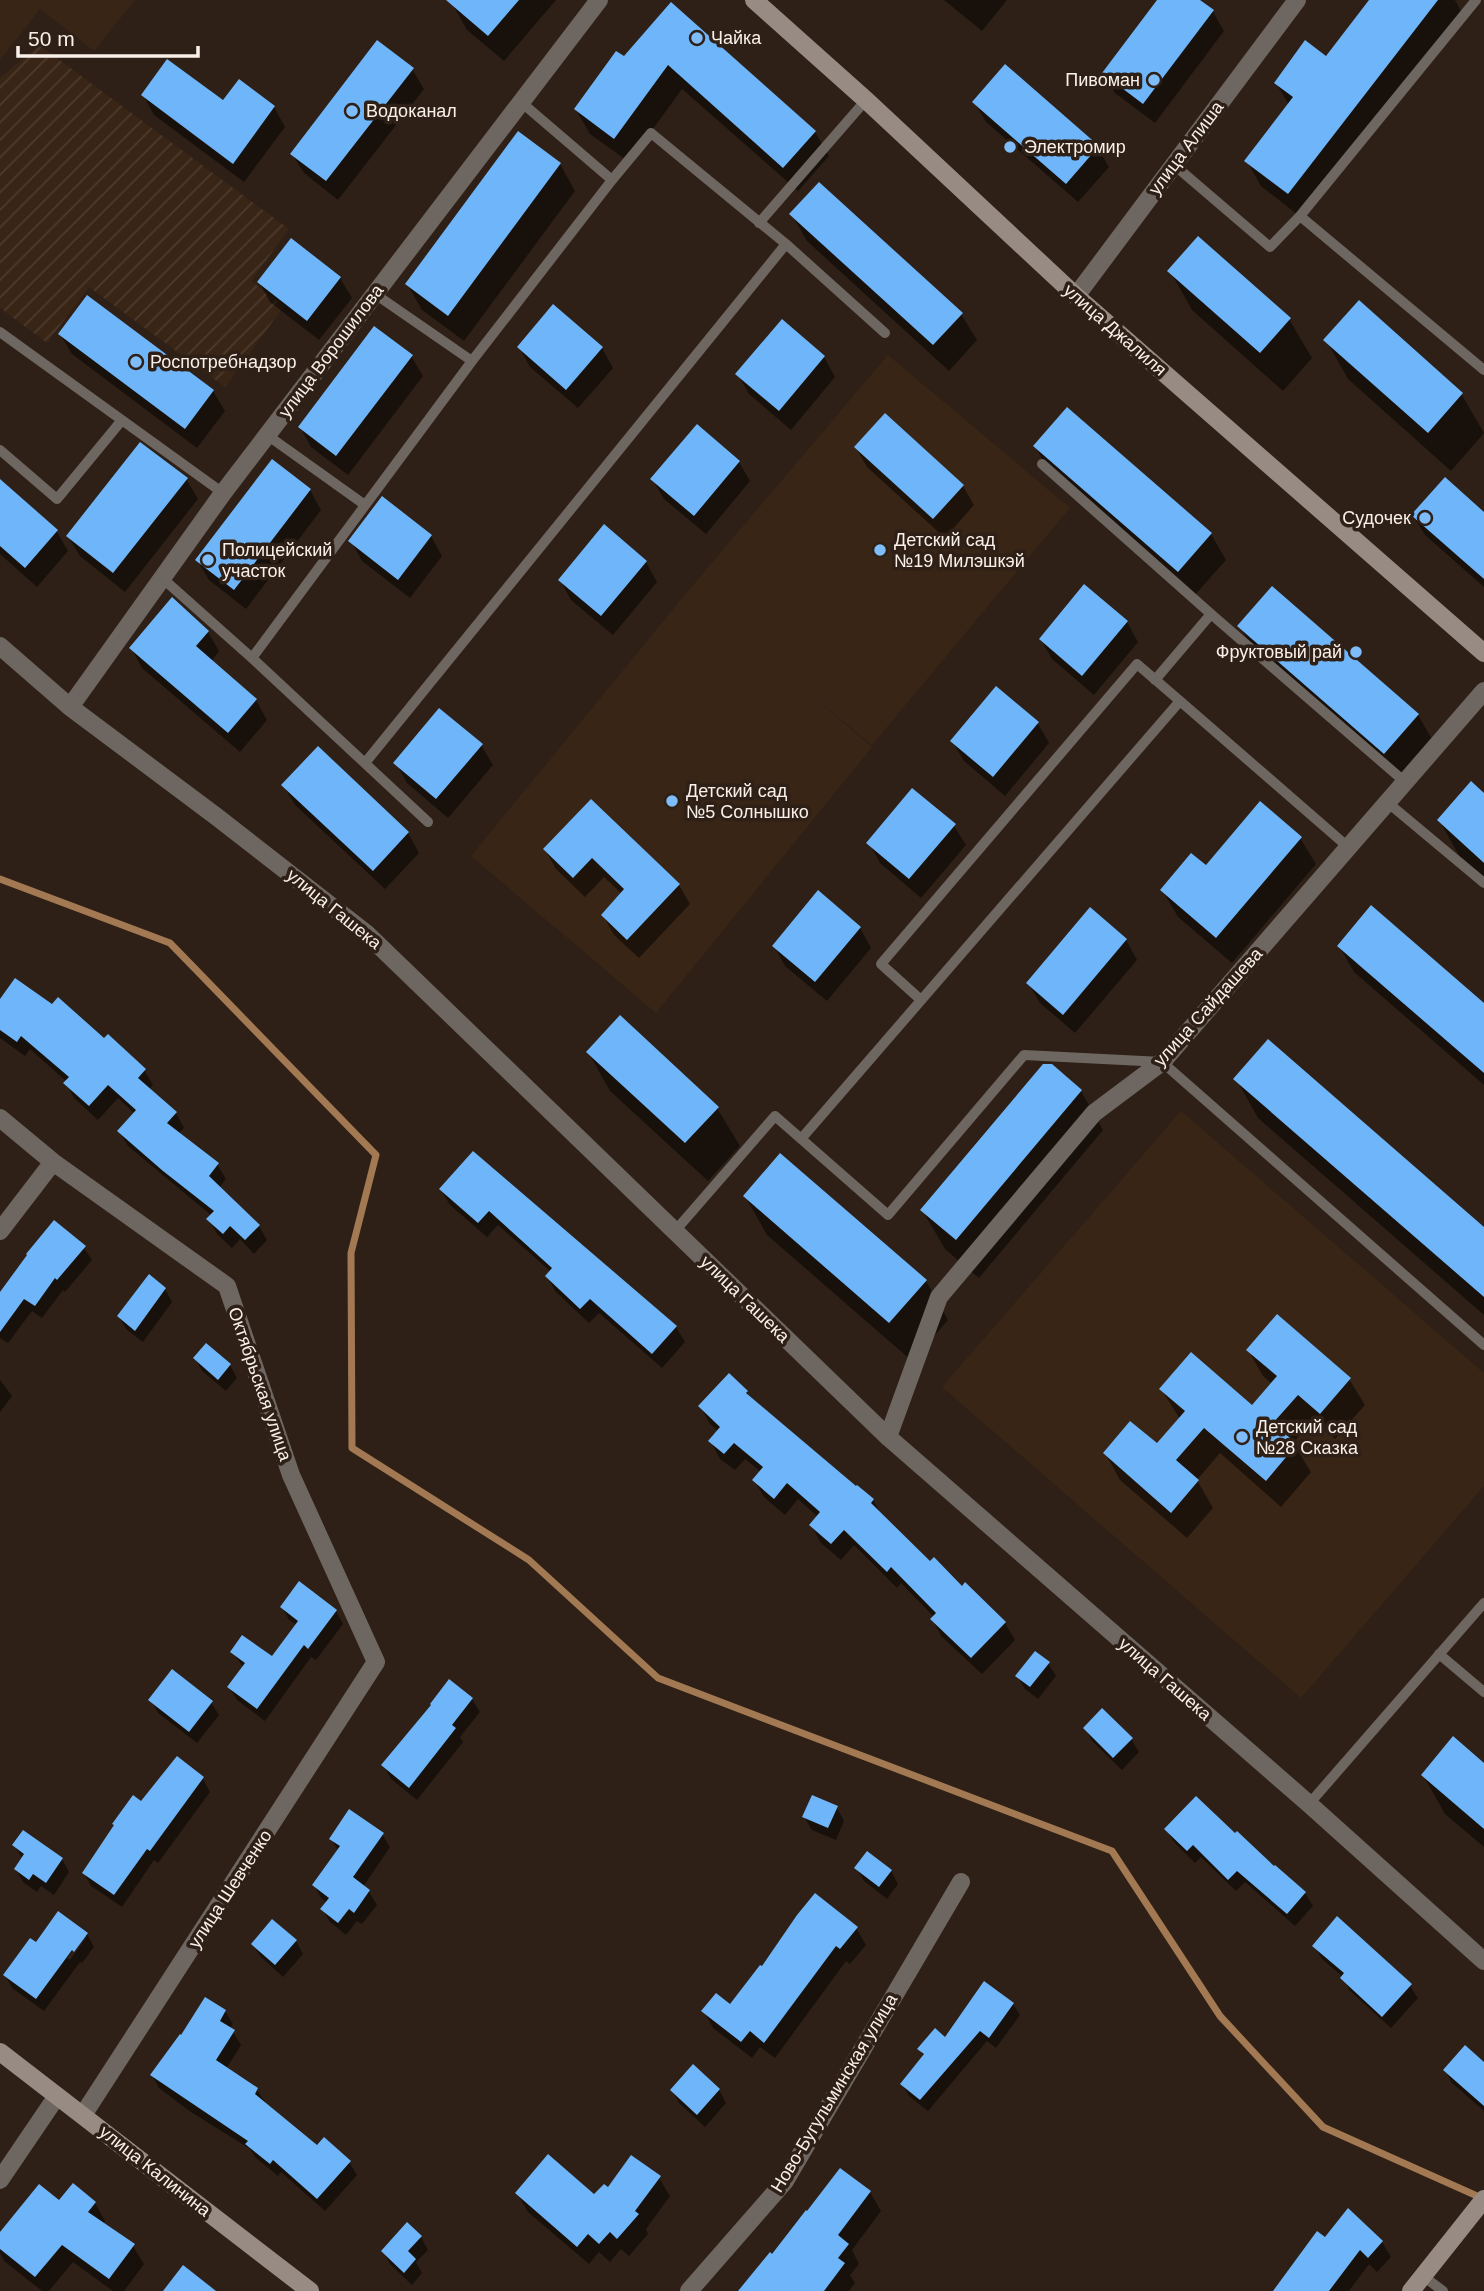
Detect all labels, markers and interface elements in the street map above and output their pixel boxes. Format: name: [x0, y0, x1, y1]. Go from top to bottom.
scale bar: [18, 14, 198, 58]
text: 50 m: [28, 27, 75, 50]
place label: Чайка: [711, 28, 762, 48]
marker: Чайка: [689, 30, 705, 46]
place label: Пивоман: [1065, 70, 1140, 90]
marker: Пивоман: [1146, 72, 1162, 88]
street label: улица Алиша: [1144, 97, 1228, 199]
place label: Водоканал: [366, 101, 457, 121]
marker: Водоканал: [344, 103, 360, 119]
place label: Электромир: [1024, 137, 1126, 157]
marker: Электромир: [1002, 139, 1018, 155]
street label: улица Ворошилова: [275, 280, 388, 421]
street label: улица Джалиля: [1060, 280, 1170, 380]
place label: Роспотребнадзор: [150, 352, 297, 372]
marker: Роспотребнадзор: [128, 354, 144, 370]
place label: Судочек: [1342, 508, 1411, 528]
marker: Судочек: [1417, 510, 1433, 526]
place label: Детский сад №19 Милэшкэй: [894, 530, 1025, 571]
place label: Полицейский участок: [222, 540, 332, 581]
marker: Детский сад №19 Милэшкэй: [872, 542, 888, 558]
marker: Полицейский участок: [200, 552, 216, 568]
place label: Фруктовый рай: [1216, 642, 1342, 662]
marker: Фруктовый рай: [1348, 644, 1364, 660]
place label: Детский сад №5 Солнышко: [686, 781, 809, 822]
marker: Детский сад №5 Солнышко: [664, 793, 680, 809]
street label: улица Гашека: [283, 865, 386, 954]
street label: улица Сайдашева: [1150, 943, 1267, 1070]
street label: улица Гашека: [696, 1252, 794, 1347]
street label: Октябрьская улица: [224, 1304, 296, 1464]
place label: Детский сад №28 Сказка: [1256, 1417, 1359, 1458]
marker: Детский сад №28 Сказка: [1234, 1429, 1250, 1445]
street label: улица Гашека: [1115, 1633, 1216, 1725]
street label: улица Шевченко: [184, 1826, 276, 1952]
street label: Ново-Бугульминская улица: [767, 1989, 902, 2196]
street label: улица Калинина: [95, 2121, 215, 2221]

